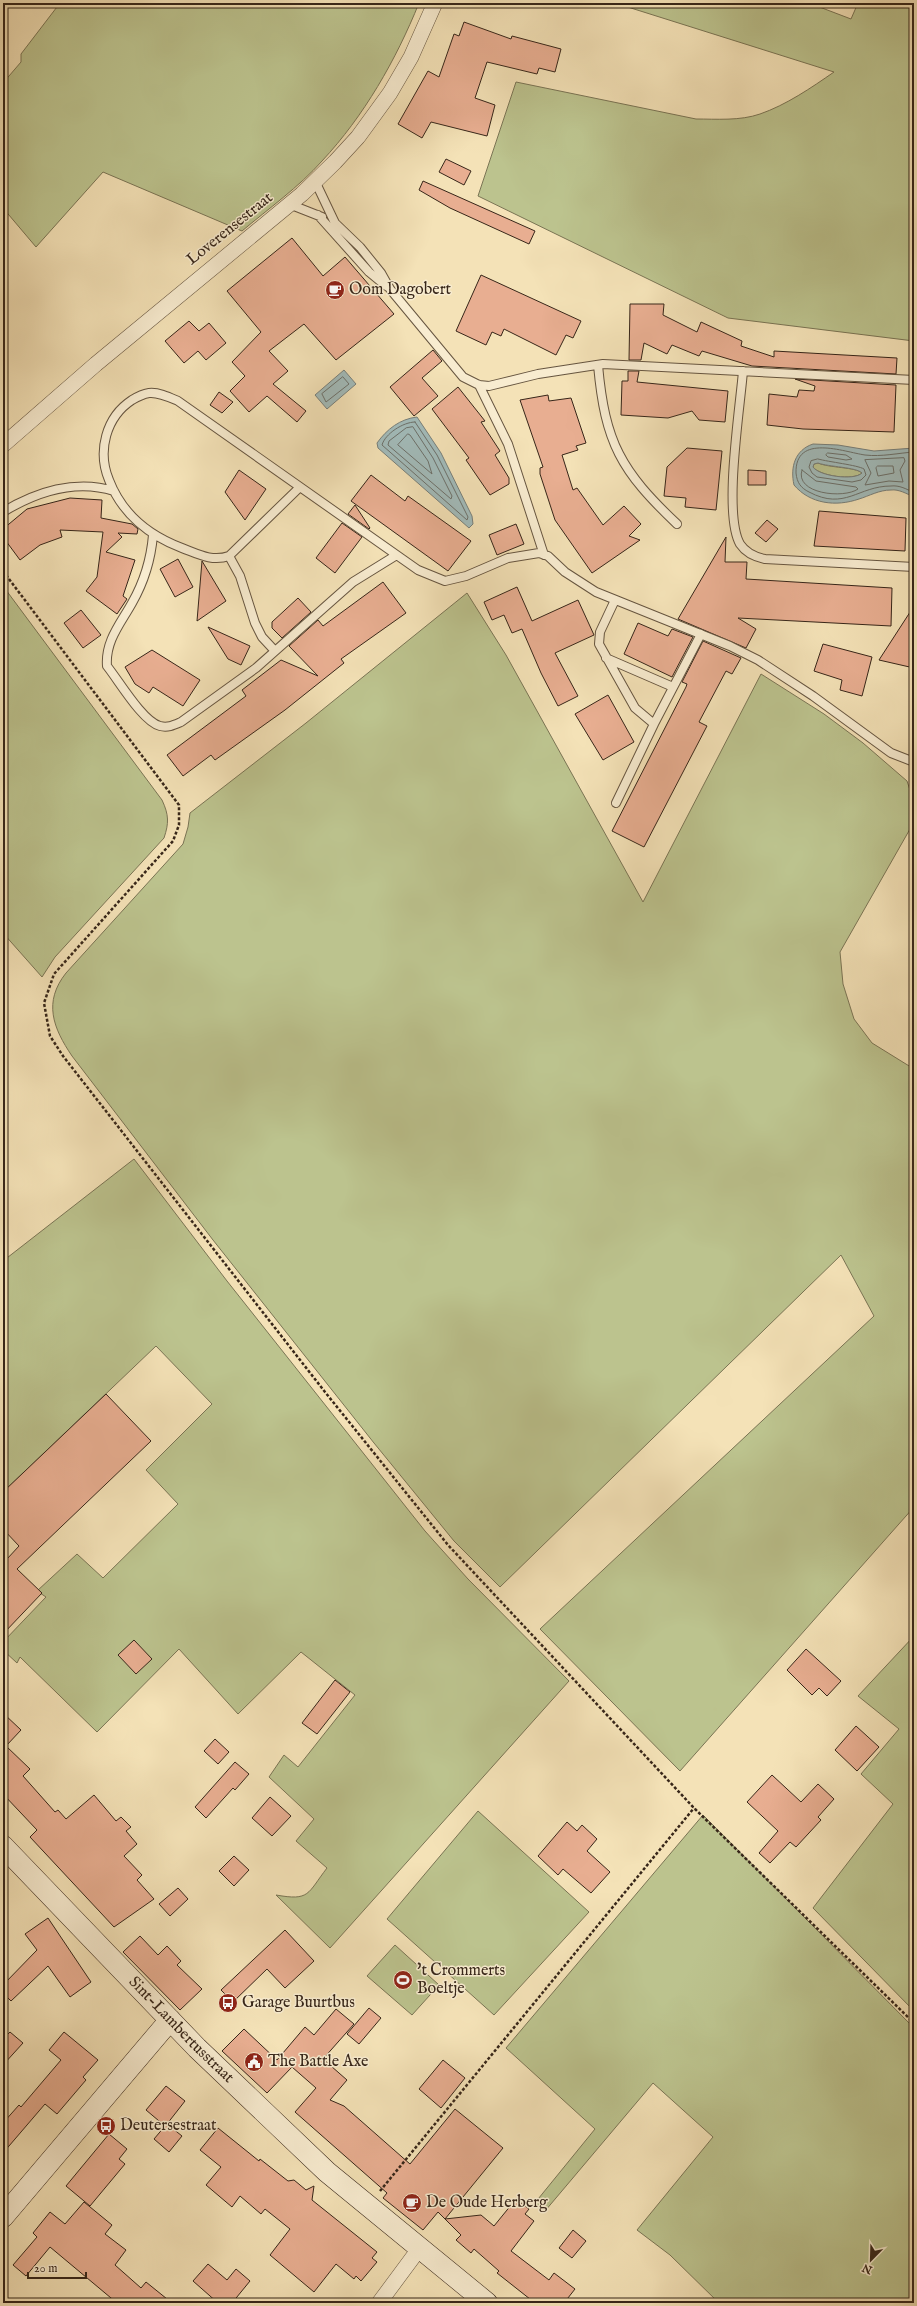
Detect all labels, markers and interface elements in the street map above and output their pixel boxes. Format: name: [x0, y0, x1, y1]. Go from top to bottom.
street label: Loverensestraat: [183, 188, 278, 270]
cafe icon: Oom Dagobert: [324, 279, 346, 301]
place label: Oom Dagobert: [349, 280, 452, 300]
place label: 't Crommerts Boeltje: [417, 1961, 506, 1999]
sports icon: 't Crommerts Boeltje: [392, 1969, 414, 1991]
street label: Sint-Lambertusstraat: [124, 1972, 238, 2088]
bus stop icon: Garage Buurtbus: [217, 1992, 239, 2014]
place label: Garage Buurtbus: [242, 1993, 355, 2013]
public building icon: The Battle Axe: [243, 2051, 265, 2073]
place label: The Battle Axe: [268, 2052, 368, 2072]
bus stop icon: Deutersestraat: [95, 2115, 117, 2137]
place label: Deutersestraat: [120, 2116, 217, 2136]
cafe icon: De Oude Herberg: [401, 2192, 423, 2214]
place label: De Oude Herberg: [426, 2193, 548, 2213]
north arrow: [851, 2240, 891, 2280]
scale bar: [28, 2254, 86, 2280]
text: N: [860, 2260, 876, 2277]
text: 20 m: [34, 2261, 57, 2276]

